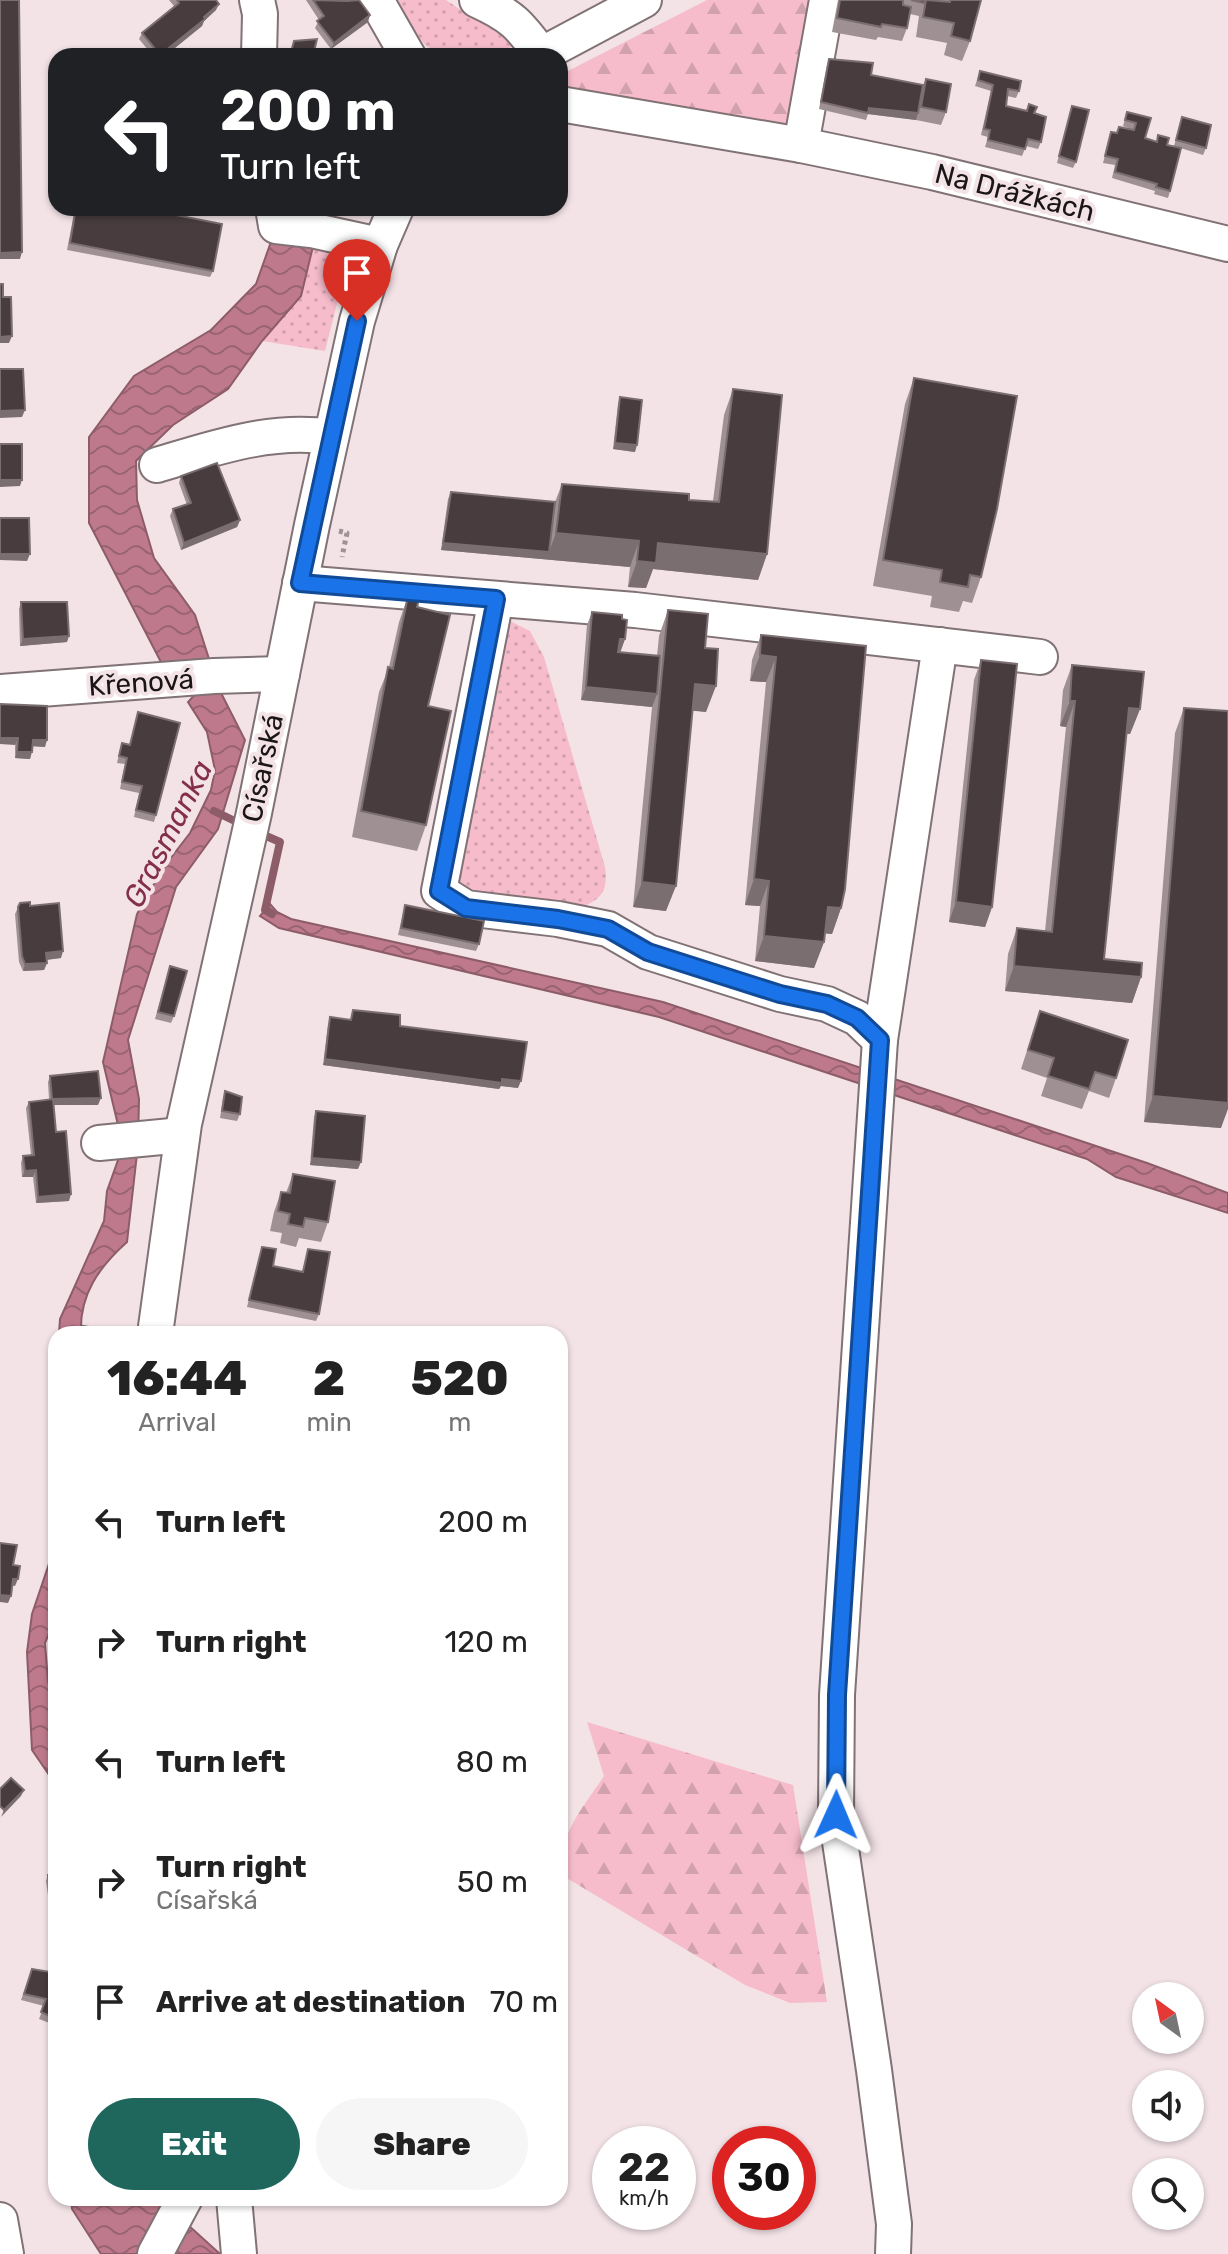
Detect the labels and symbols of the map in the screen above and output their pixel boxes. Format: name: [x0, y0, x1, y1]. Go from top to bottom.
street label: Na Drážkách: [932, 157, 1098, 228]
pin: [323, 239, 391, 321]
street label: Křenová: [87, 662, 195, 703]
street label: Císařská: [235, 711, 290, 825]
water label: Grasmanka: [116, 754, 220, 914]
position arrow: [794, 1773, 878, 1857]
north arrow: [1132, 1982, 1204, 2054]
speed limit sign: 30: [712, 2126, 816, 2230]

